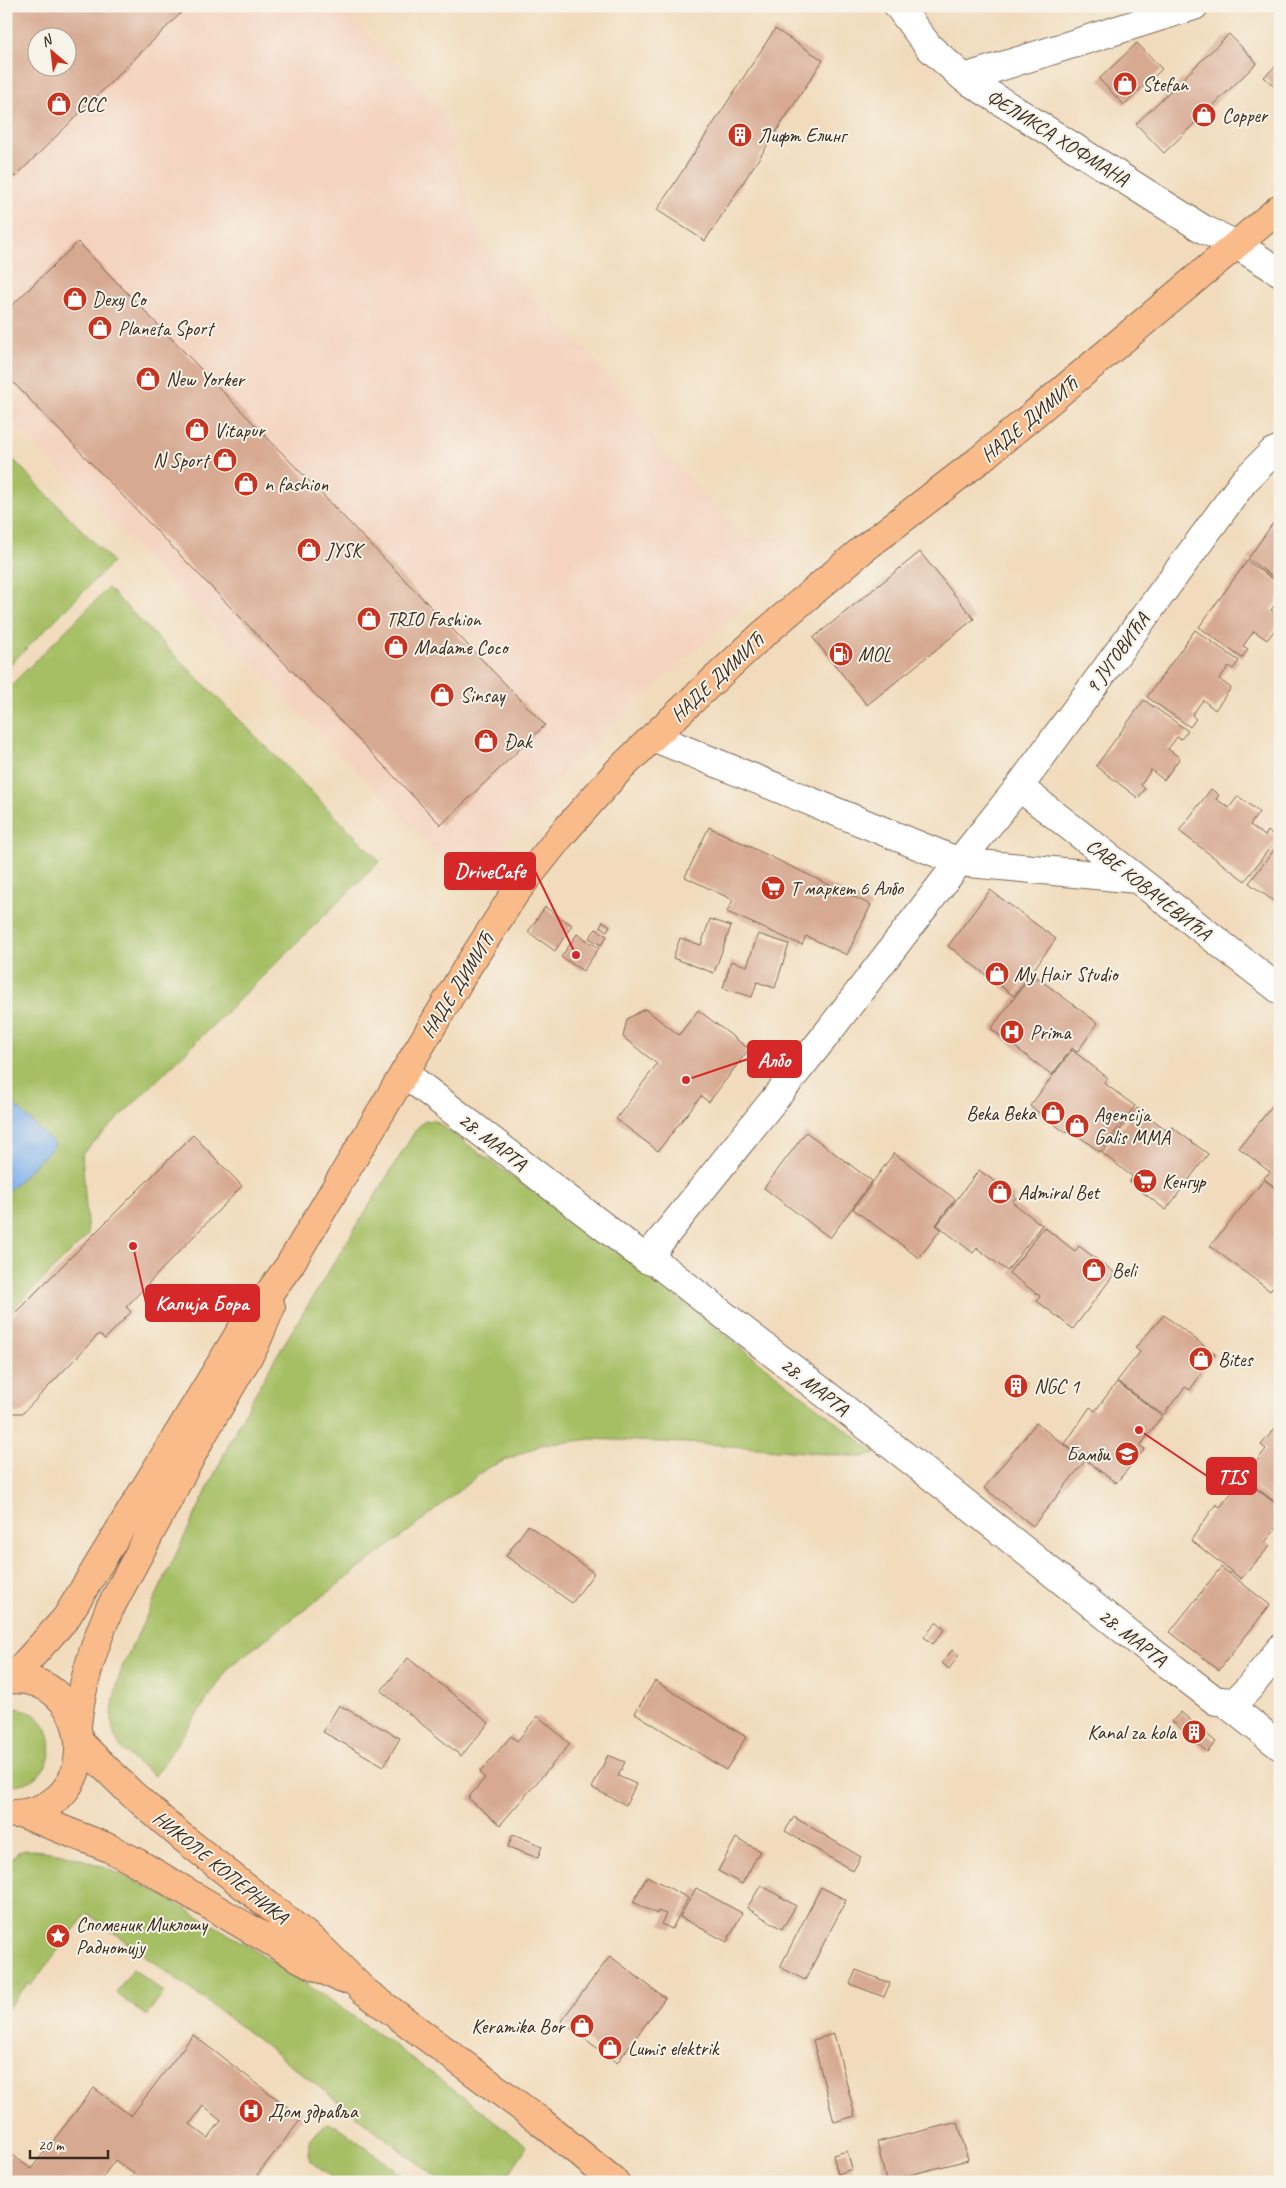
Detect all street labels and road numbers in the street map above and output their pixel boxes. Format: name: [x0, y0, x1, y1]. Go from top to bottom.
street label: ФЕЛИКСА ХОФМАНА: [982, 84, 1134, 192]
street label: НАДЕ ДИМИЋ: [976, 371, 1084, 467]
street label: 9 ЈУГОВИЋА: [1080, 607, 1156, 699]
street label: НАДЕ ДИМИЋ: [665, 627, 770, 727]
street label: САВЕ КОВАЧЕВИЋА: [1081, 833, 1217, 946]
street label: НАДЕ ДИМИЋ: [415, 927, 500, 1042]
street label: 28. МАРТА: [454, 1107, 533, 1176]
street label: 28. МАРТА: [776, 1352, 855, 1421]
street label: 28. МАРТА: [1094, 1603, 1173, 1672]
street label: НИКОЛЕ КОПЕРНИКА: [148, 1805, 294, 1930]

